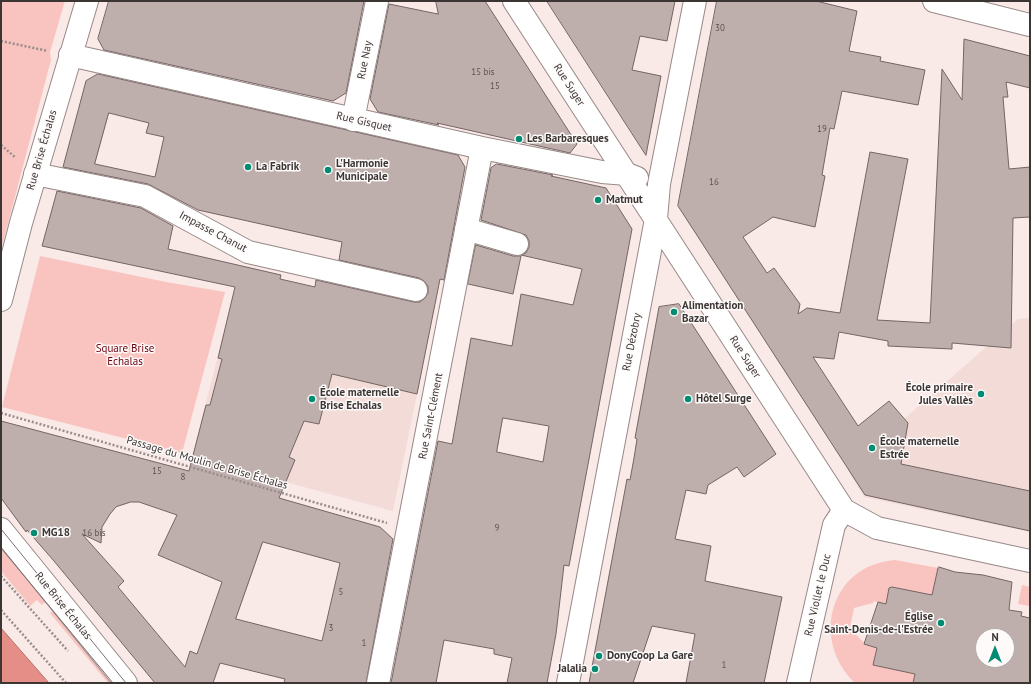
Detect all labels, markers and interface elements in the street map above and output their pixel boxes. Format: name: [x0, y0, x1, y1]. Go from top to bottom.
house number: 30: [715, 23, 725, 33]
street label: Rue Nay: [355, 40, 375, 80]
street label: Rue Suger: [550, 61, 588, 109]
house number: 15 bis: [471, 67, 495, 77]
house number: 15: [490, 81, 500, 91]
street label: Rue Brise Échalas: [24, 108, 60, 192]
street label: Rue Gisquet: [335, 109, 393, 135]
house number: 19: [817, 124, 827, 134]
place label: Les Barbaresques: [527, 132, 609, 146]
marker: Les Barbaresques: [514, 134, 524, 144]
place label: L'Harmonie Municipale: [336, 157, 389, 183]
place label: La Fabrik: [256, 160, 299, 174]
marker: La Fabrik: [243, 162, 253, 172]
marker: L'Harmonie Municipale: [323, 165, 333, 175]
house number: 16: [709, 177, 719, 187]
place label: Matmut: [606, 193, 643, 207]
marker: Matmut: [593, 195, 603, 205]
street label: Impasse Chanut: [177, 209, 249, 255]
place label: Alimentation Bazar: [682, 299, 743, 325]
marker: Alimentation Bazar: [669, 307, 679, 317]
street label: Rue Dézobry: [620, 312, 644, 372]
street label: Rue Suger: [726, 333, 764, 381]
park label: Square Brise Echalas: [96, 342, 154, 368]
street label: Rue Saint-Clément: [416, 372, 446, 460]
place label: École primaire Jules Vallès: [906, 381, 973, 407]
place label: École maternelle Brise Echalas: [320, 386, 399, 412]
marker: École primaire Jules Vallès: [976, 389, 986, 399]
place label: Hôtel Surge: [696, 392, 752, 406]
marker: École maternelle Brise Echalas: [307, 394, 317, 404]
marker: Hôtel Surge: [683, 394, 693, 404]
street label: Passage du Moulin de Brise Échalas: [125, 434, 289, 492]
place label: École maternelle Estrée: [880, 435, 959, 461]
marker: École maternelle Estrée: [867, 443, 877, 453]
house number: 15: [152, 466, 162, 476]
house number: 8: [181, 472, 185, 482]
house number: 9: [495, 523, 499, 533]
place label: MG18: [42, 526, 70, 540]
marker: MG18: [29, 528, 39, 538]
house number: 16 bis: [82, 528, 106, 538]
street label: Rue Viollet le Duc: [802, 552, 834, 638]
street label: Rue Brise Échalas: [32, 570, 94, 642]
house number: 5: [339, 587, 343, 597]
place label: Église Saint-Denis-de-l'Estrée: [824, 610, 933, 636]
marker: Église Saint-Denis-de-l'Estrée: [936, 618, 946, 628]
house number: 3: [329, 623, 333, 633]
north arrow: [975, 628, 1015, 668]
text: N: [991, 630, 999, 644]
house number: 1: [362, 638, 366, 648]
place label: DonyCoop La Gare: [607, 649, 693, 663]
marker: DonyCoop La Gare: [594, 651, 604, 661]
house number: 1: [722, 660, 726, 670]
place label: Jalalia: [558, 662, 587, 676]
marker: Jalalia: [590, 664, 600, 674]

